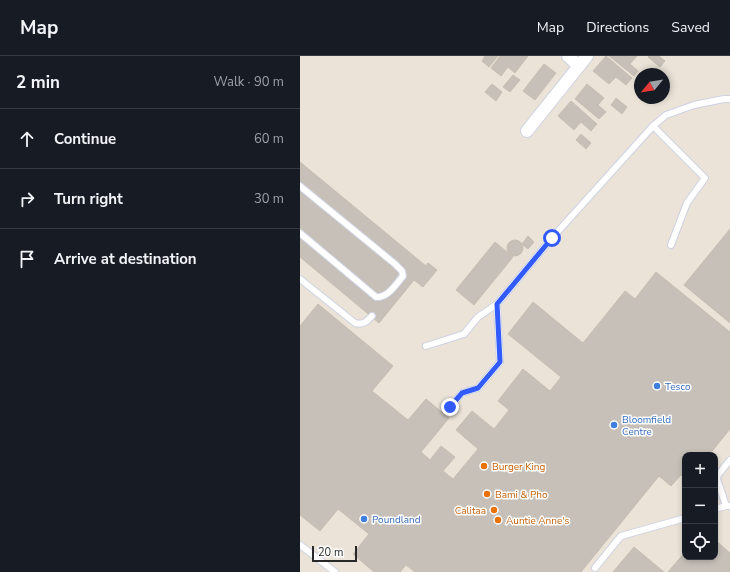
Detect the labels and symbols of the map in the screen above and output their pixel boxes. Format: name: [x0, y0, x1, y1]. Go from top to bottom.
north arrow: [634, 68, 670, 104]
route start: [543, 229, 561, 247]
place label: Tesco: [665, 380, 691, 394]
marker: Tesco: [652, 381, 662, 391]
route end: [441, 398, 459, 416]
place label: Bloomfield Centre: [622, 413, 671, 439]
marker: Bloomfield Centre: [609, 420, 619, 430]
place label: Burger King: [492, 460, 545, 474]
marker: Burger King: [479, 461, 489, 471]
place label: Bami & Pho: [495, 488, 548, 502]
marker: Bami & Pho: [482, 489, 492, 499]
place label: Calitaa: [455, 504, 486, 518]
marker: Calitaa: [489, 505, 499, 515]
place label: Poundland: [372, 513, 421, 527]
marker: Poundland: [359, 514, 369, 524]
place label: Auntie Anne's: [506, 514, 569, 528]
marker: Auntie Anne's: [493, 515, 503, 525]
scale bar: [312, 544, 357, 563]

